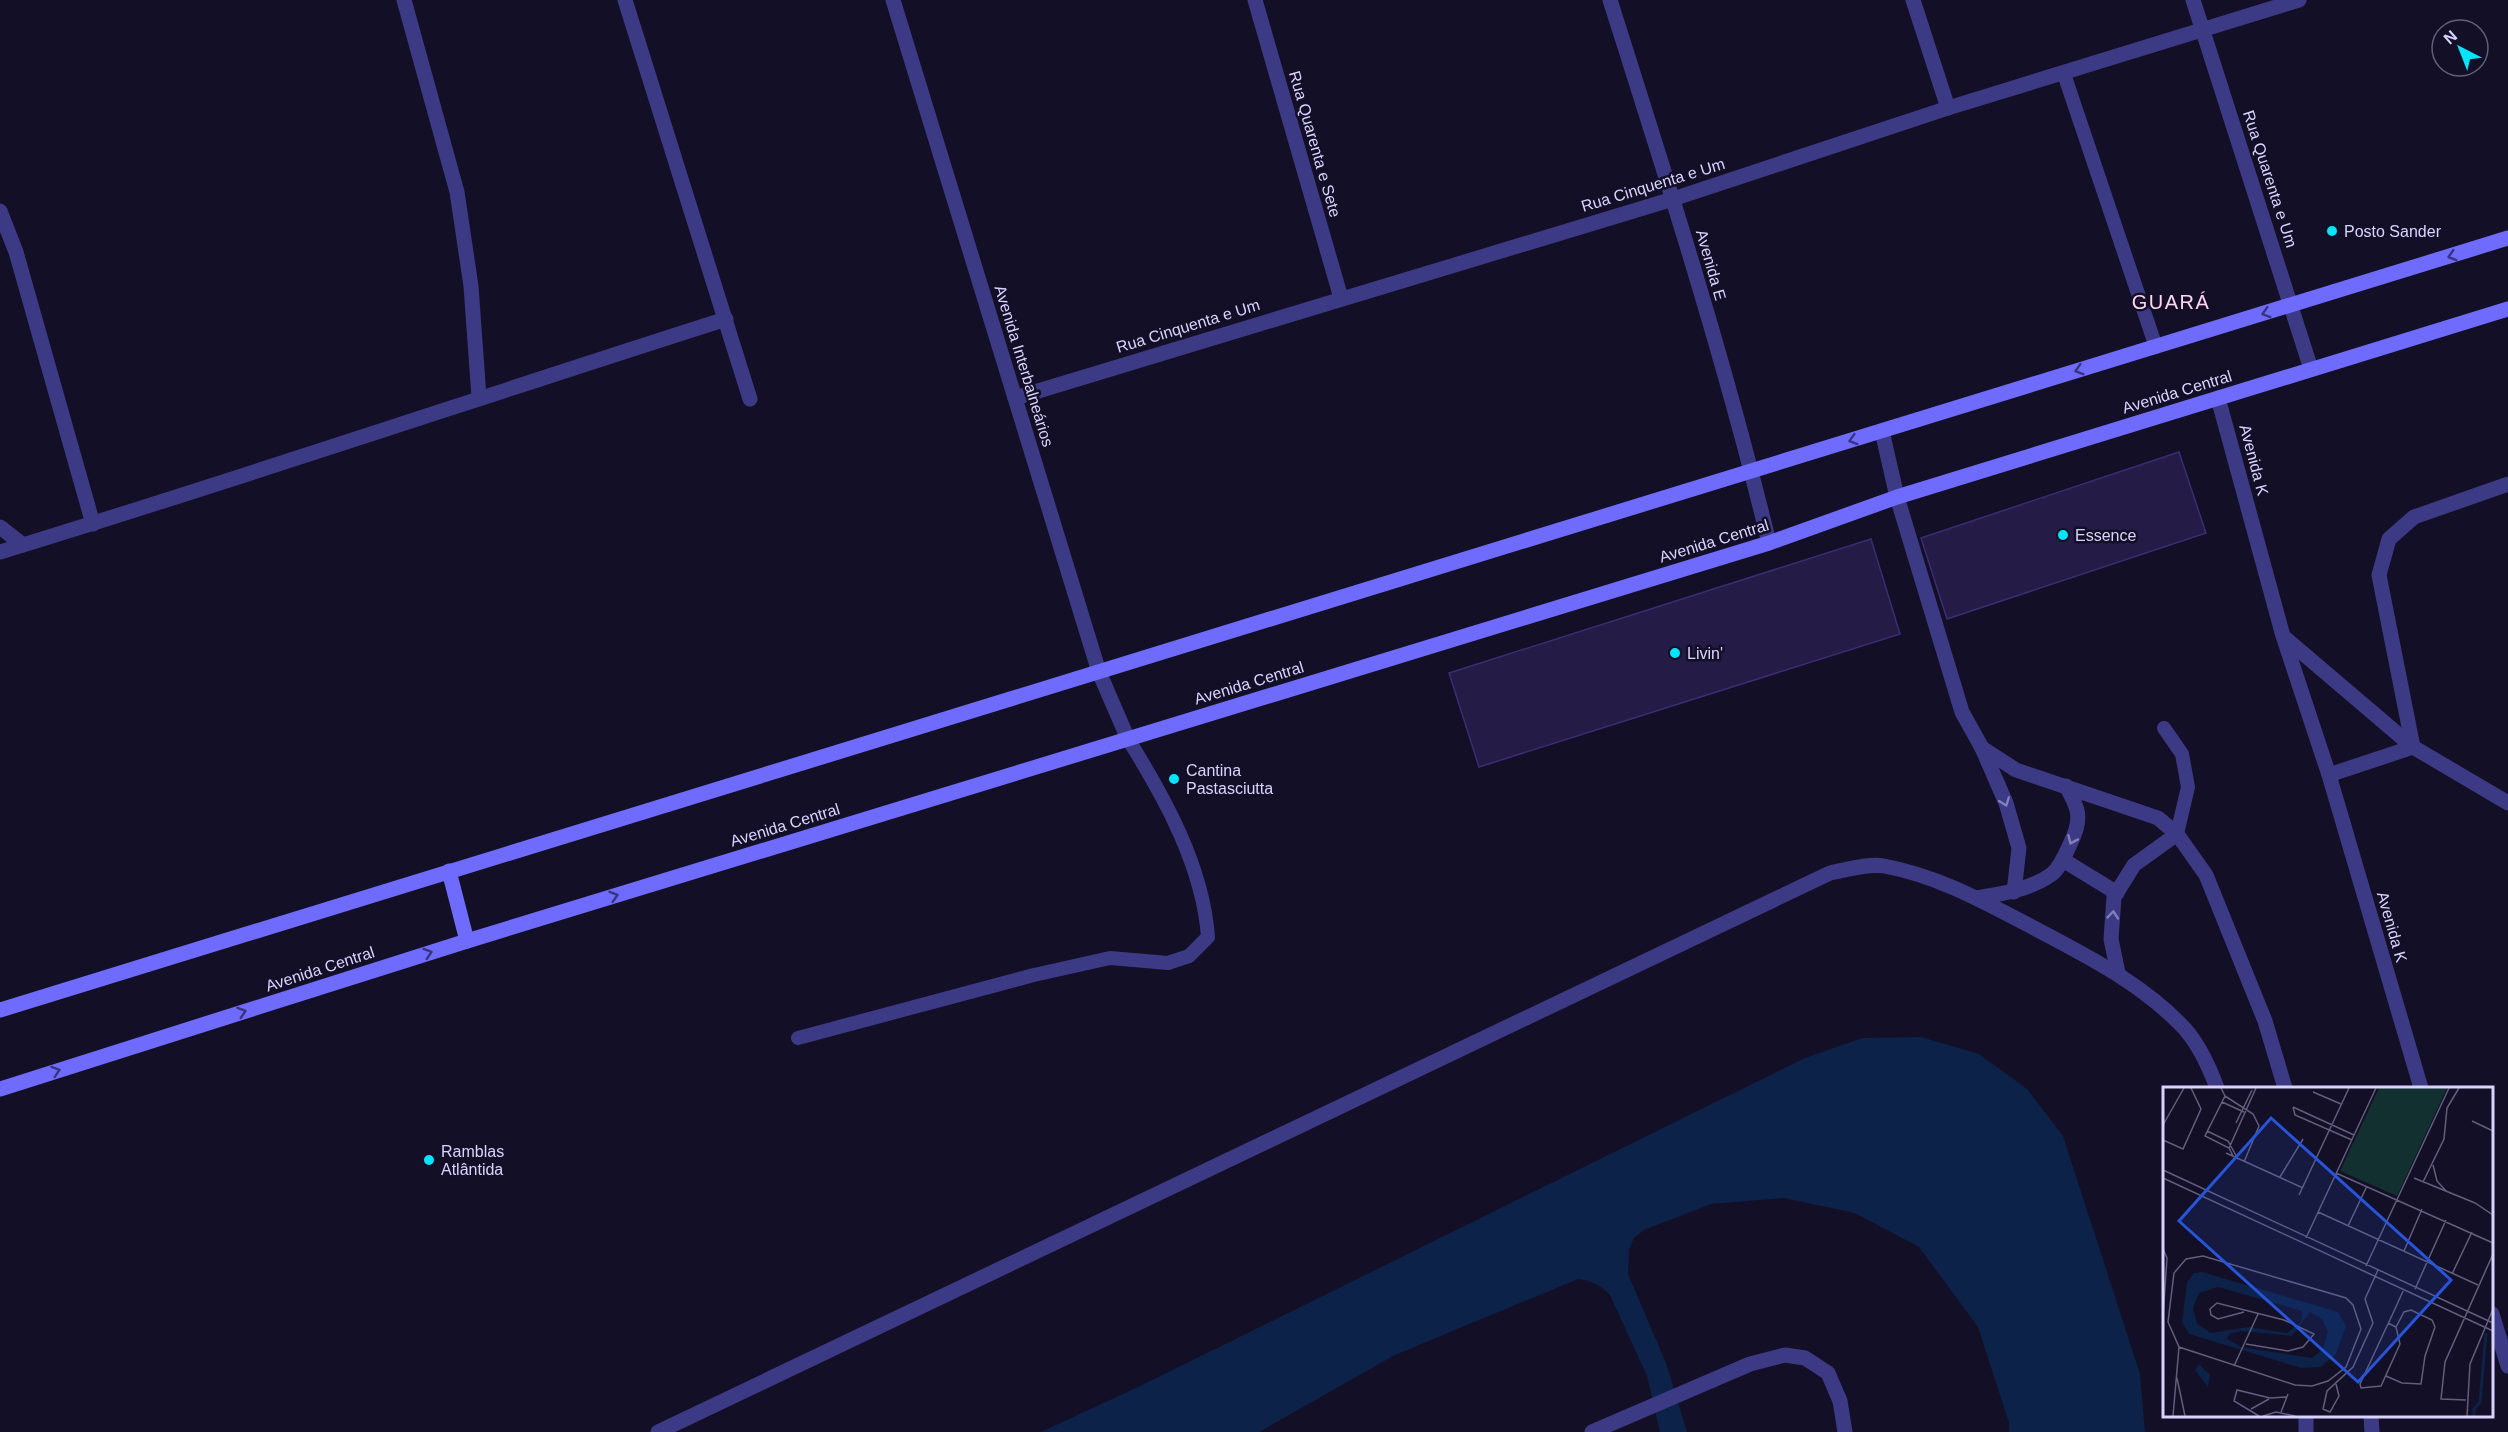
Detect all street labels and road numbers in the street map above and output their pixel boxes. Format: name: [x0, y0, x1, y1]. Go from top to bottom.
street label: Rua Quarenta e Sete: [1286, 69, 1344, 219]
street label: Rua Quarenta e Um: [2240, 108, 2300, 250]
street label: Rua Cinquenta e Um: [1579, 155, 1727, 215]
street label: Avenida E: [1693, 228, 1729, 302]
street label: Avenida Interbalneários: [991, 283, 1057, 449]
street label: Rua Cinquenta e Um: [1114, 296, 1262, 356]
street label: Avenida Central: [2120, 367, 2234, 417]
street label: Avenida K: [2236, 423, 2272, 498]
street label: Avenida Central: [1657, 516, 1771, 566]
street label: Avenida Central: [1192, 658, 1306, 708]
street label: Avenida Central: [728, 800, 842, 850]
street label: Avenida K: [2374, 890, 2410, 965]
street label: Avenida Central: [263, 943, 377, 995]

